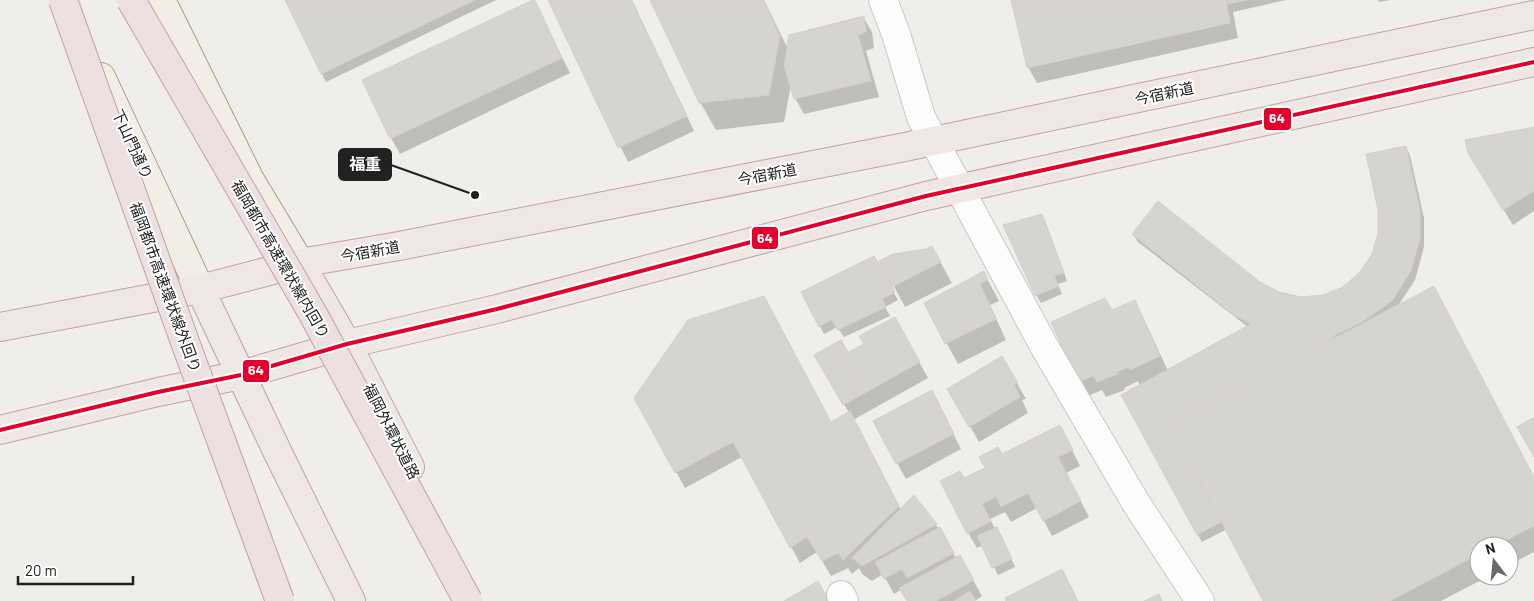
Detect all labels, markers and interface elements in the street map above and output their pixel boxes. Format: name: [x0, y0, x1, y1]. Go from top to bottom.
street label: 今宿新道: [1133, 78, 1195, 108]
street label: 下山門通り: [109, 106, 157, 182]
line badge: 64: [1263, 107, 1292, 131]
text: 64: [1269, 109, 1285, 126]
callout: 福重: [339, 149, 391, 180]
text: 福重: [349, 154, 381, 173]
street label: 今宿新道: [736, 159, 798, 189]
street label: 福岡都市高速環状線内回り: [228, 177, 334, 341]
street label: 福岡都市高速環状線外回り: [127, 199, 205, 375]
line badge: 64: [751, 226, 779, 250]
text: 64: [757, 229, 773, 246]
street label: 今宿新道: [339, 237, 401, 265]
line badge: 64: [242, 359, 270, 383]
text: 64: [248, 361, 264, 378]
street label: 福岡外環状道路: [360, 380, 424, 482]
north arrow: [1469, 536, 1519, 586]
text: N: [1483, 539, 1497, 557]
scale bar: [18, 554, 132, 586]
text: 20 m: [25, 561, 57, 579]

